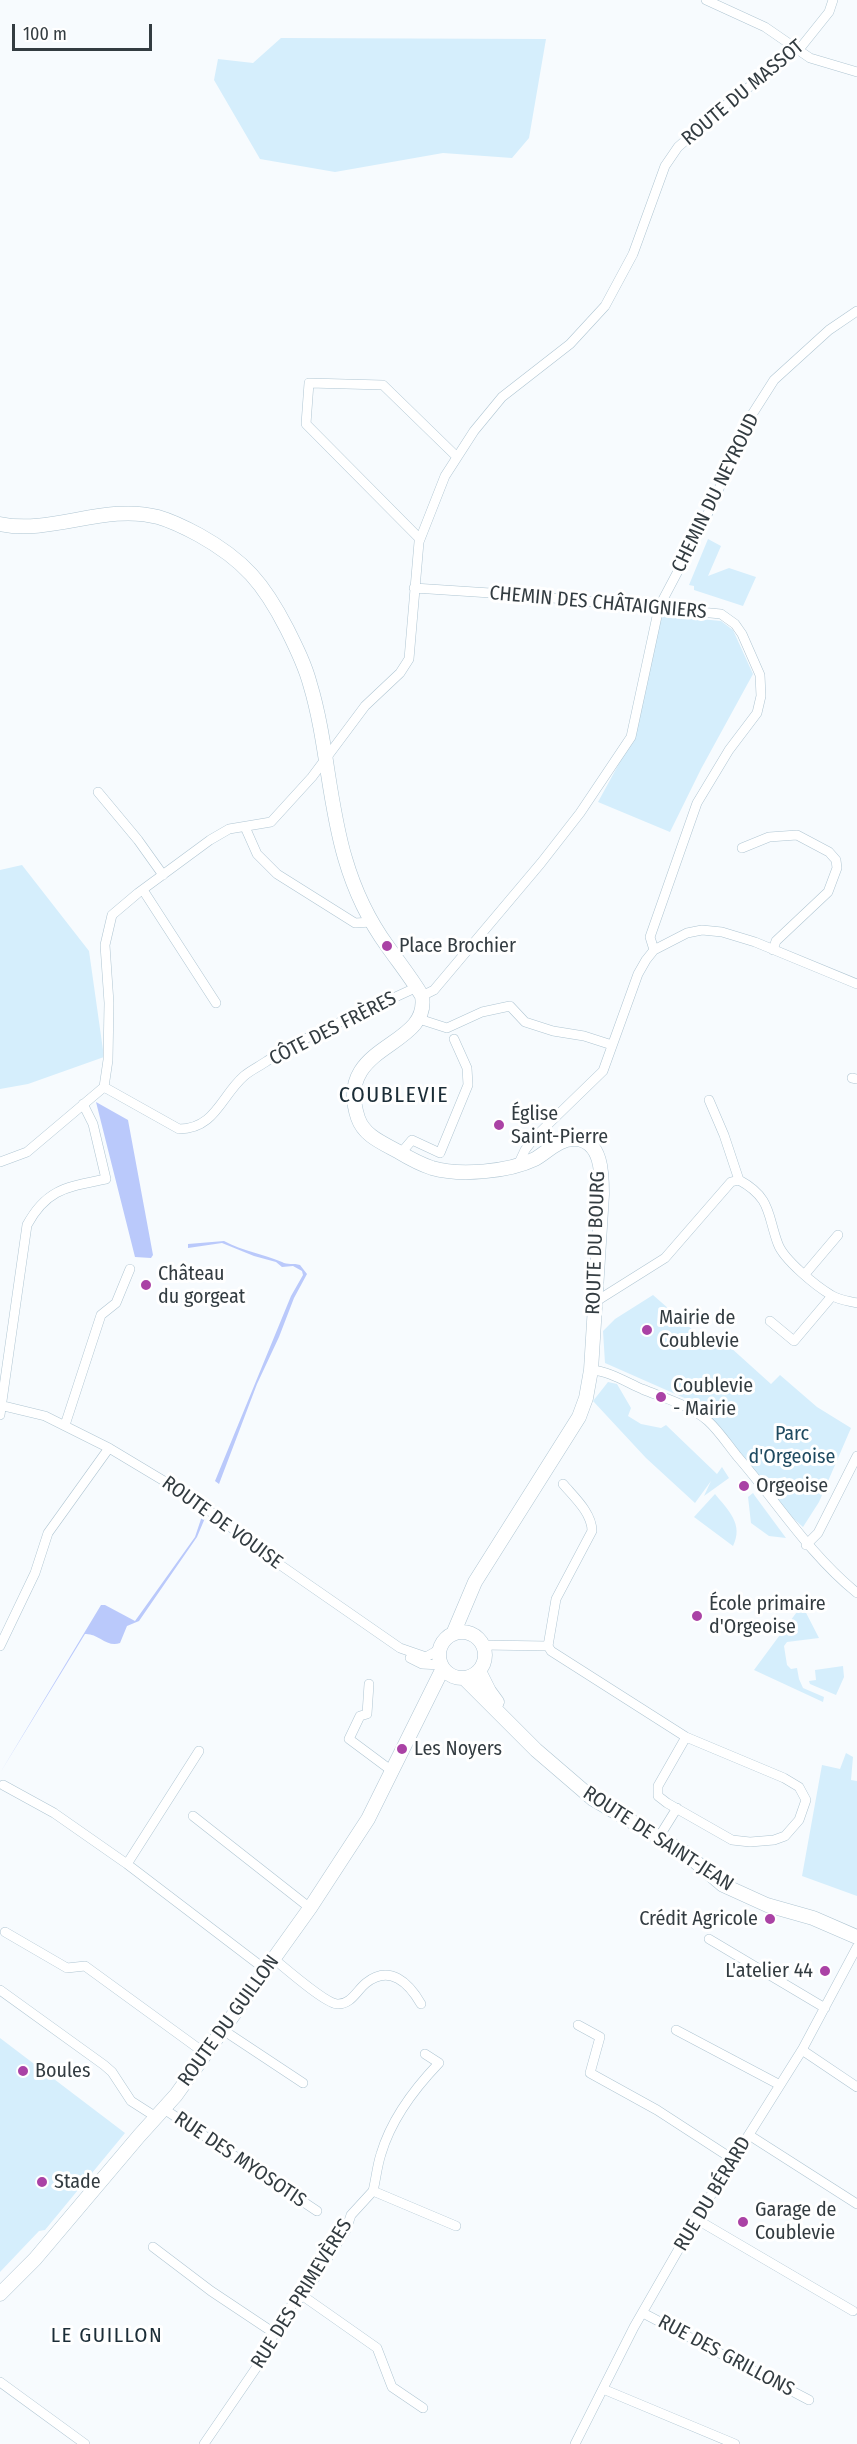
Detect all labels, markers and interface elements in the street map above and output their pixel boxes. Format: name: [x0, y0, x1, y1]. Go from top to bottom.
scale bar: [15, 12, 154, 50]
text: 100 m: [23, 23, 67, 45]
street label: ROUTE DU MASSOT: [677, 35, 809, 151]
street label: CHEMIN DU NEYROUD: [667, 410, 765, 576]
street label: CHEMIN DES CHÂTAIGNIERS: [488, 582, 708, 624]
place label: Place Brochier: [399, 934, 516, 958]
marker: Place Brochier: [380, 939, 394, 953]
street label: CÔTE DES FRÈRES: [265, 987, 401, 1071]
district label: COUBLEVIE: [339, 1083, 449, 1109]
place label: Église Saint-Pierre: [511, 1102, 608, 1149]
marker: Église Saint-Pierre: [492, 1118, 506, 1132]
street label: ROUTE DU BOURG: [581, 1171, 611, 1315]
place label: Château du gorgeat: [158, 1262, 245, 1309]
marker: Château du gorgeat: [139, 1278, 153, 1292]
place label: Mairie de Coublevie: [659, 1306, 739, 1353]
marker: Mairie de Coublevie: [640, 1323, 654, 1337]
place label: Coublevie - Mairie: [673, 1374, 753, 1421]
marker: Coublevie - Mairie: [654, 1390, 668, 1404]
park label: Parc d'Orgeoise: [749, 1422, 835, 1469]
street label: ROUTE DE VOUISE: [157, 1471, 287, 1575]
place label: Orgeoise: [756, 1474, 828, 1498]
marker: Orgeoise: [737, 1479, 751, 1493]
place label: École primaire d'Orgeoise: [709, 1592, 826, 1639]
marker: École primaire d'Orgeoise: [690, 1609, 704, 1623]
place label: Les Noyers: [414, 1737, 502, 1761]
marker: Les Noyers: [395, 1742, 409, 1756]
street label: ROUTE DE SAINT-JEAN: [578, 1781, 738, 1897]
place label: Crédit Agricole: [639, 1907, 758, 1931]
marker: Crédit Agricole: [763, 1912, 777, 1926]
street label: ROUTE DU GUILLON: [173, 1951, 285, 2091]
place label: L'atelier 44: [725, 1959, 813, 1983]
marker: L'atelier 44: [818, 1964, 832, 1978]
place label: Boules: [35, 2059, 91, 2083]
marker: Boules: [16, 2064, 30, 2078]
street label: RUE DES MYOSOTIS: [169, 2107, 311, 2213]
street label: RUE DU BÉRARD: [670, 2133, 756, 2255]
place label: Stade: [54, 2170, 101, 2194]
marker: Stade: [35, 2175, 49, 2189]
place label: Garage de Coublevie: [755, 2198, 836, 2245]
street label: RUE DES PRIMEVÈRES: [246, 2215, 358, 2373]
marker: Garage de Coublevie: [736, 2215, 750, 2229]
street label: RUE DES GRILLONS: [654, 2310, 798, 2402]
district label: LE GUILLON: [51, 2323, 163, 2349]

